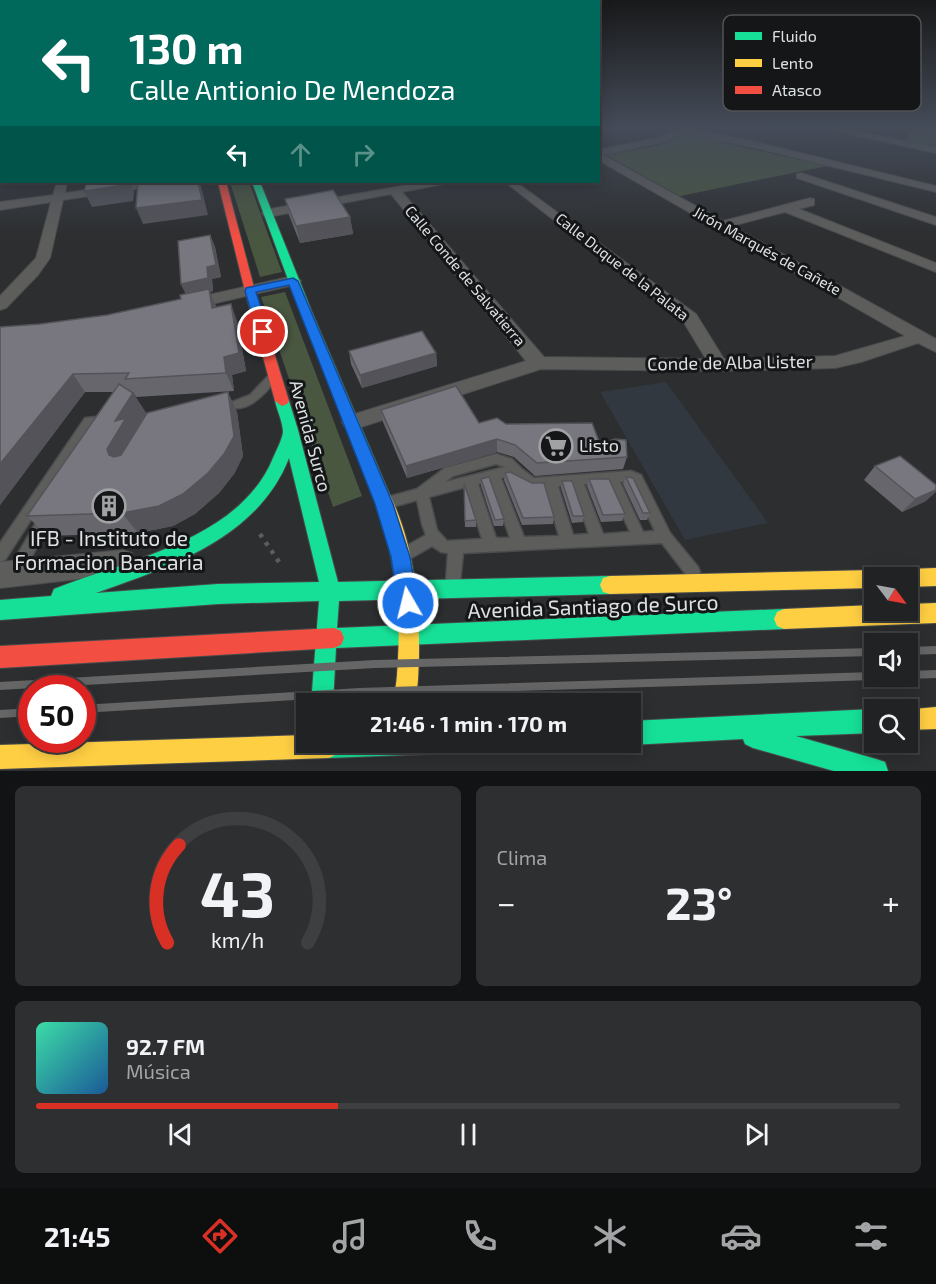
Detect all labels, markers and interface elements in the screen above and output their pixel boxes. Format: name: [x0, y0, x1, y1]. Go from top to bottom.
legend: [723, 15, 921, 111]
text: 130 m: [129, 22, 244, 72]
icon: left: [30, 24, 108, 102]
text: Fluido: [772, 26, 817, 45]
text: Lento: [772, 53, 813, 72]
text: Calle Antionio De Mendoza: [129, 73, 455, 105]
text: Atasco: [772, 80, 822, 99]
icon: left: [221, 138, 254, 171]
icon: ahead: [284, 138, 317, 171]
icon: right: [347, 138, 380, 171]
street label: Calle Conde de Salvatierra: [402, 202, 530, 349]
street label: Jirón Marqués de Cañete: [691, 202, 844, 298]
street label: Calle Duque de la Palata: [553, 209, 693, 324]
pin: [237, 306, 288, 357]
icon: arrive: [246, 315, 279, 348]
street label: Conde de Alba Lister: [647, 350, 813, 374]
street label: Avenida Surco: [285, 377, 337, 494]
supermarket icon: Listo: [538, 428, 574, 464]
place label: Listo: [579, 434, 619, 456]
building icon: IFB - Instituto de Formacion Bancaria: [91, 488, 127, 524]
place label: IFB - Instituto de Formacion Bancaria: [14, 525, 204, 574]
north arrow: [864, 567, 918, 621]
map controls: [864, 567, 918, 753]
position arrow: [376, 571, 440, 635]
street label: Avenida Santiago de Surco: [467, 589, 719, 622]
button: sound: [864, 633, 918, 687]
speed limit sign: 50: [18, 675, 96, 753]
button: search: [864, 699, 918, 753]
text: 21:46 · 1 min · 170 m: [370, 710, 567, 736]
text: Clima: [497, 845, 547, 869]
text: 43: [200, 855, 275, 930]
text: 23°: [665, 875, 732, 929]
text: −: [497, 882, 516, 922]
text: +: [882, 882, 900, 922]
text: km/h: [211, 927, 264, 952]
text: 92.7 FM: [126, 1033, 205, 1059]
text: Música: [126, 1059, 191, 1083]
icon: previous: [164, 1118, 197, 1151]
icon: pause: [452, 1118, 485, 1151]
icon: next: [740, 1118, 773, 1151]
icon: directions: [199, 1215, 241, 1257]
icon: music: [329, 1215, 371, 1257]
icon: phone: [459, 1215, 501, 1257]
icon: climate: [589, 1215, 631, 1257]
icon: car: [720, 1215, 762, 1257]
icon: filters: [850, 1215, 892, 1257]
text: 21:45: [44, 1220, 111, 1252]

